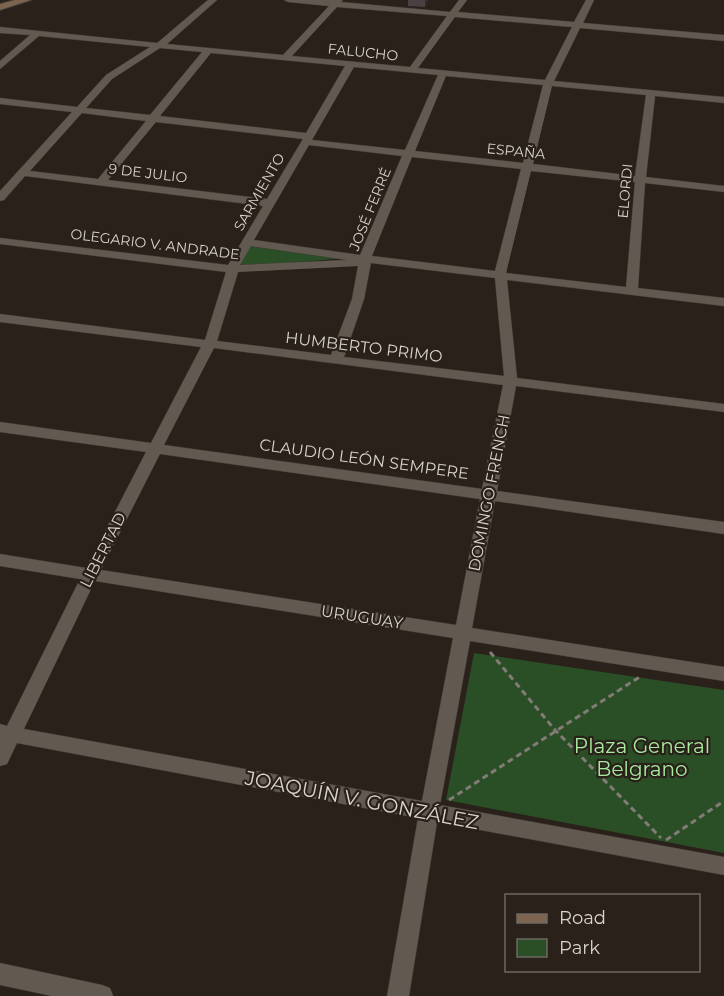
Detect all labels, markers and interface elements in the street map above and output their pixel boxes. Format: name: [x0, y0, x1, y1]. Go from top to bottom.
street label: FALUCHO: [327, 39, 399, 65]
street label: ESPAÑA: [486, 139, 547, 163]
street label: SARMIENTO: [230, 150, 289, 234]
street label: 9 DE JULIO: [108, 159, 189, 187]
street label: ELORDI: [614, 163, 636, 219]
street label: JOSÉ FERRÉ: [345, 165, 395, 254]
street label: OLEGARIO V. ANDRADE: [70, 225, 240, 263]
street label: HUMBERTO PRIMO: [284, 328, 444, 366]
street label: DOMINGO FRENCH: [464, 413, 514, 573]
street label: CLAUDIO LEÓN SEMPERE: [258, 435, 470, 483]
street label: LIBERTAD: [76, 509, 130, 591]
street label: URUGUAY: [320, 601, 405, 633]
park label: Plaza General Belgrano: [574, 734, 710, 781]
street label: JOAQUÍN V. GONZÁLEZ: [242, 765, 481, 834]
legend: [505, 894, 700, 972]
text: Road: [559, 907, 606, 929]
text: Park: [559, 937, 600, 959]

